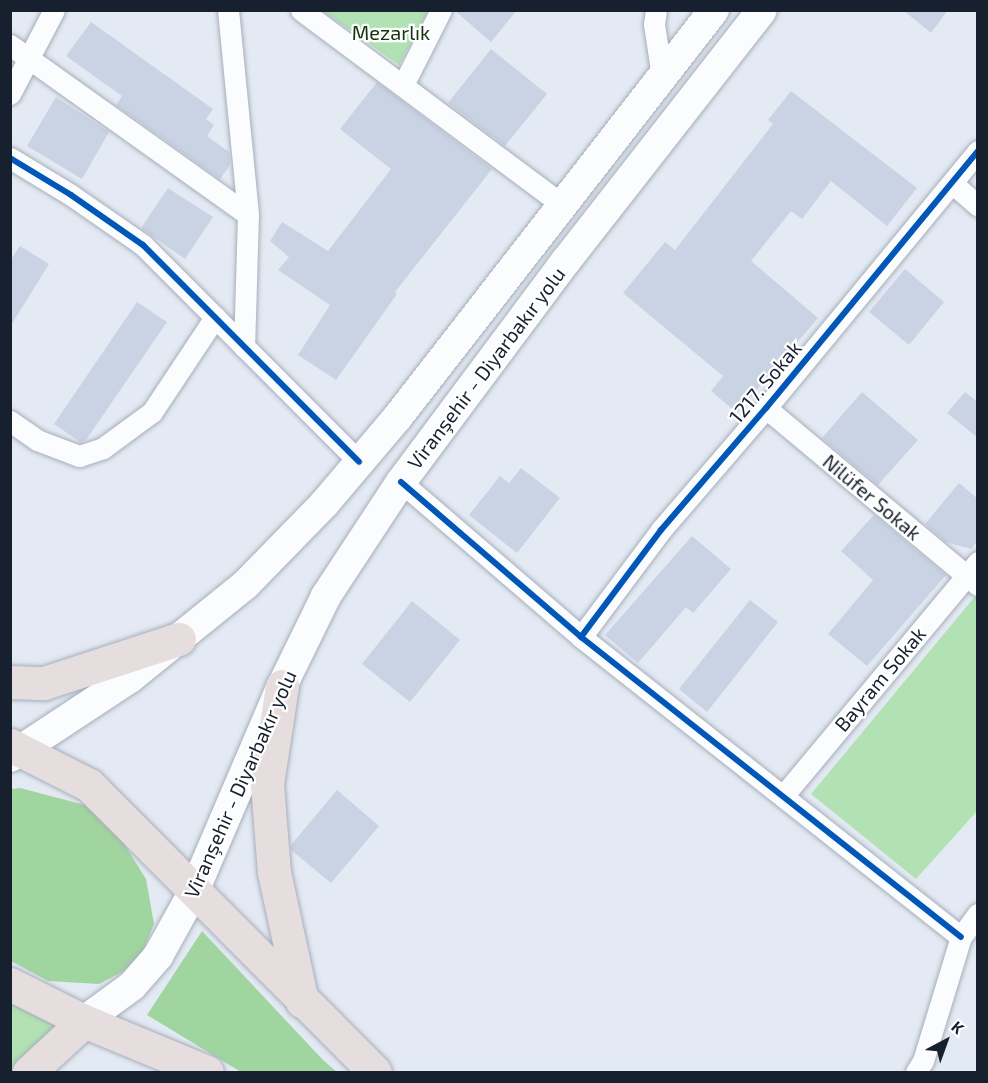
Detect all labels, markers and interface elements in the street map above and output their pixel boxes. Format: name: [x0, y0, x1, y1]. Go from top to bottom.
park label: Mezarlık: [352, 20, 430, 44]
street label: Viranşehir - Diyarbakır yolu: [402, 262, 570, 474]
street label: 1217. Sokak: [724, 336, 806, 428]
street label: Nilüfer Sokak: [818, 449, 926, 545]
street label: Bayram Sokak: [829, 622, 931, 736]
street label: Viranşehir - Diyarbakır yolu: [179, 666, 301, 902]
north arrow: [916, 1011, 976, 1071]
text: K: [948, 1017, 968, 1038]

